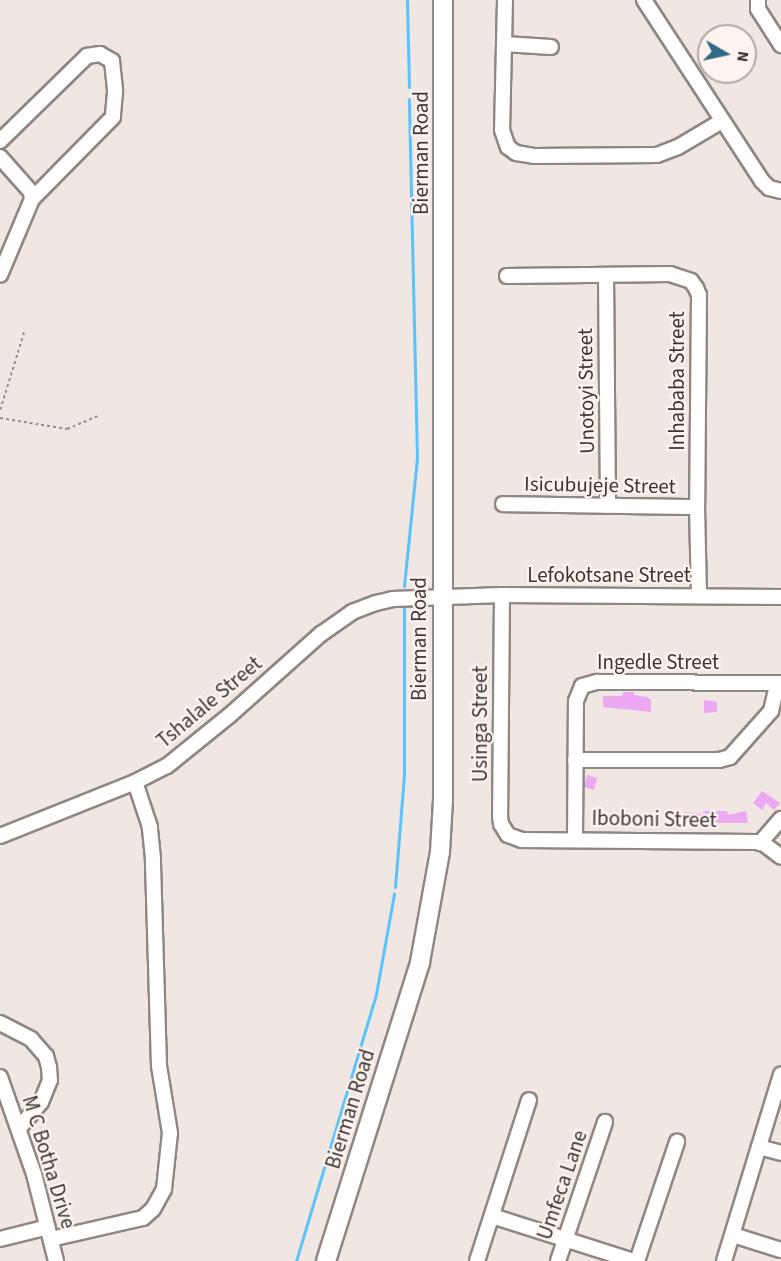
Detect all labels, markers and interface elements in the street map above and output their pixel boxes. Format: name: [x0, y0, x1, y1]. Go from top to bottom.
north arrow: [697, 24, 757, 84]
text: N: [731, 50, 755, 63]
street label: Bierman Road: [408, 91, 434, 215]
street label: Inhababa Street: [664, 311, 690, 451]
street label: Unotoyi Street: [572, 328, 600, 454]
street label: Isicubujeje Street: [524, 471, 676, 499]
street label: Lefokotsane Street: [527, 562, 691, 588]
street label: Bierman Road: [406, 577, 432, 701]
street label: Ingedle Street: [597, 649, 719, 675]
street label: Tshalale Street: [151, 651, 267, 753]
street label: Usinga Street: [467, 666, 493, 782]
street label: Iboboni Street: [591, 805, 717, 833]
street label: Bierman Road: [320, 1046, 380, 1172]
street label: M C Botha Drive: [17, 1092, 81, 1232]
street label: Umfeca Lane: [532, 1127, 592, 1243]

